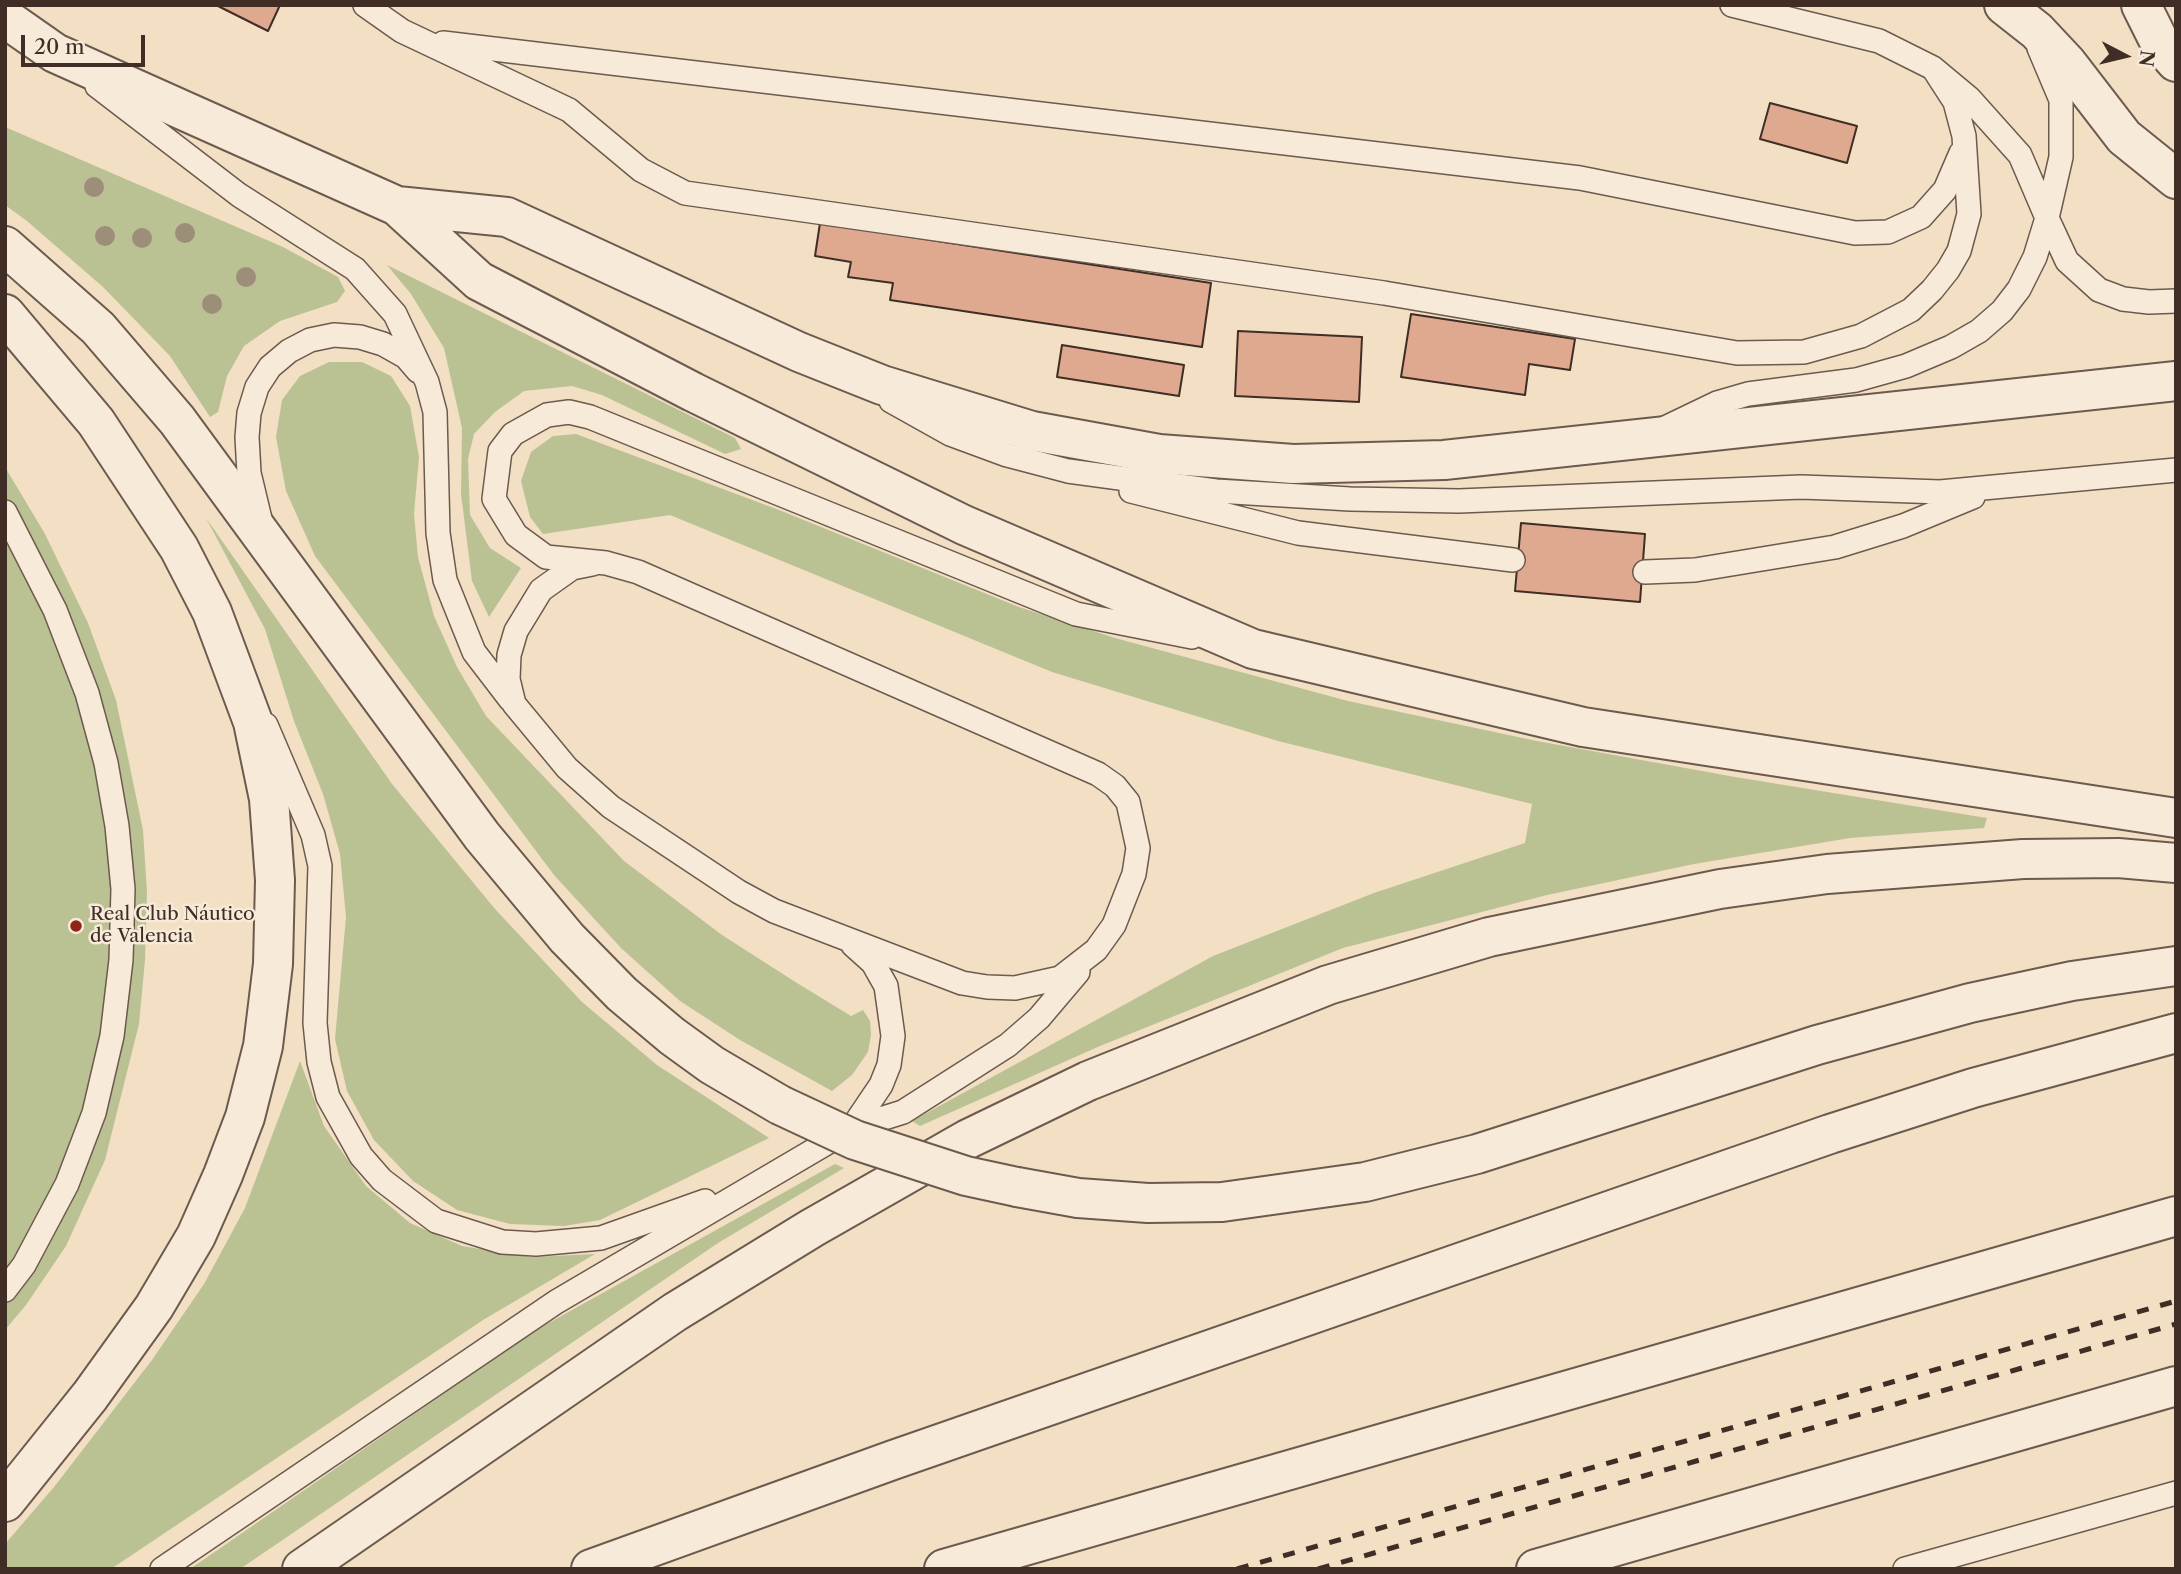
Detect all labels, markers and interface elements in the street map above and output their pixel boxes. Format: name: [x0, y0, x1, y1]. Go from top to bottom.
scale bar: [24, 21, 149, 65]
north arrow: [2090, 21, 2160, 91]
text: 20 m: [34, 34, 85, 59]
text: N: [2134, 49, 2159, 68]
place label: Real Club Náutico de Valencia: [90, 904, 255, 948]
marker: Real Club Náutico de Valencia: [68, 918, 84, 934]

